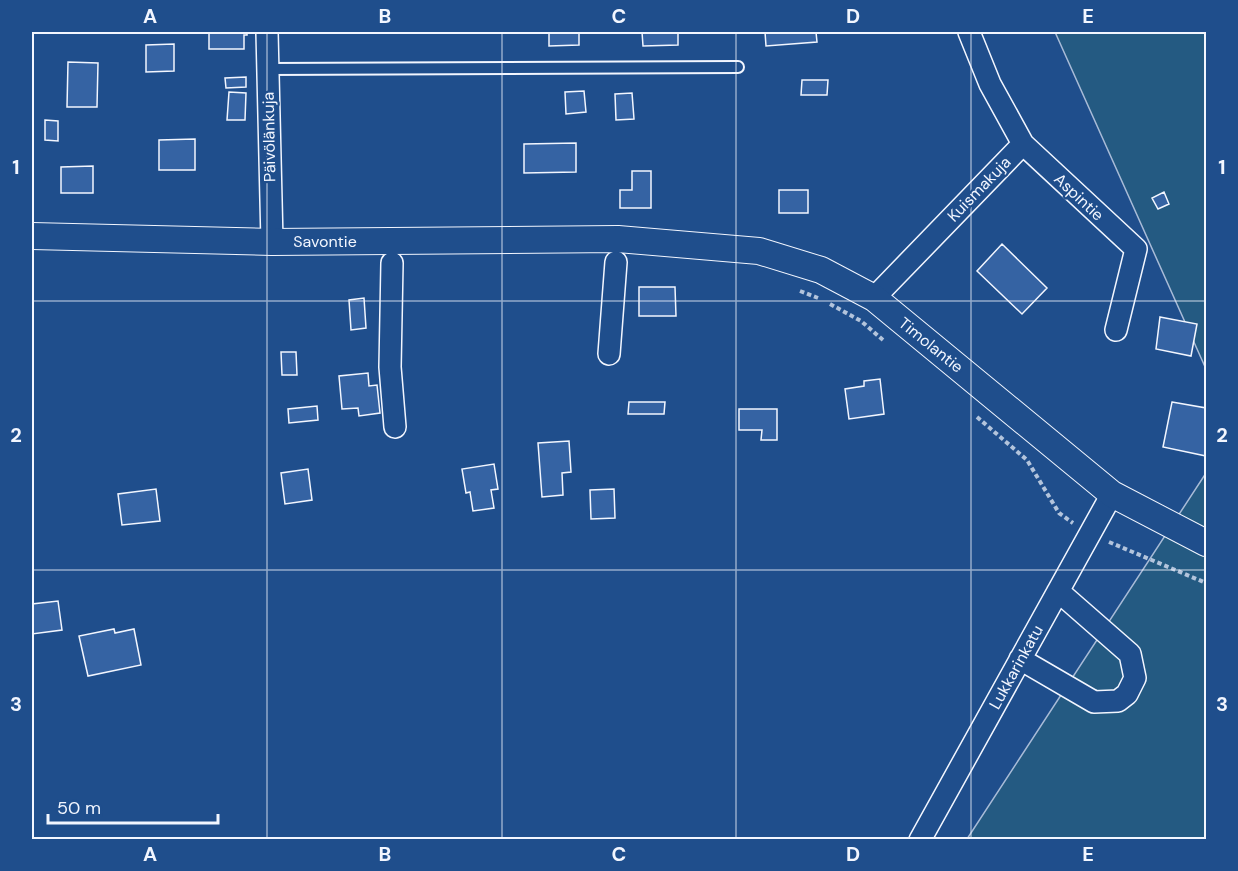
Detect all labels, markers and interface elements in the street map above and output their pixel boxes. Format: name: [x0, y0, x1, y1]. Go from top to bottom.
text: A: [143, 3, 157, 29]
text: B: [379, 3, 391, 29]
text: C: [612, 3, 626, 29]
text: D: [846, 3, 860, 29]
text: E: [1082, 3, 1094, 29]
street label: Päivölänkuja: [258, 92, 280, 182]
street label: Kuismakuja: [943, 152, 1015, 226]
text: 1: [12, 154, 20, 180]
text: 1: [1218, 154, 1226, 180]
street label: Aspintie: [1050, 169, 1108, 225]
street label: Savontie: [293, 231, 357, 252]
street label: Timolantie: [894, 313, 968, 377]
text: 2: [10, 422, 22, 448]
text: 2: [1216, 422, 1228, 448]
street label: Lukkarinkatu: [984, 621, 1048, 713]
text: 3: [10, 691, 22, 717]
text: 3: [1216, 691, 1228, 717]
scale bar: [48, 787, 218, 825]
text: 50 m: [57, 796, 101, 820]
text: A: [143, 841, 157, 867]
text: B: [379, 841, 391, 867]
text: C: [612, 841, 626, 867]
text: D: [846, 841, 860, 867]
text: E: [1082, 841, 1094, 867]

